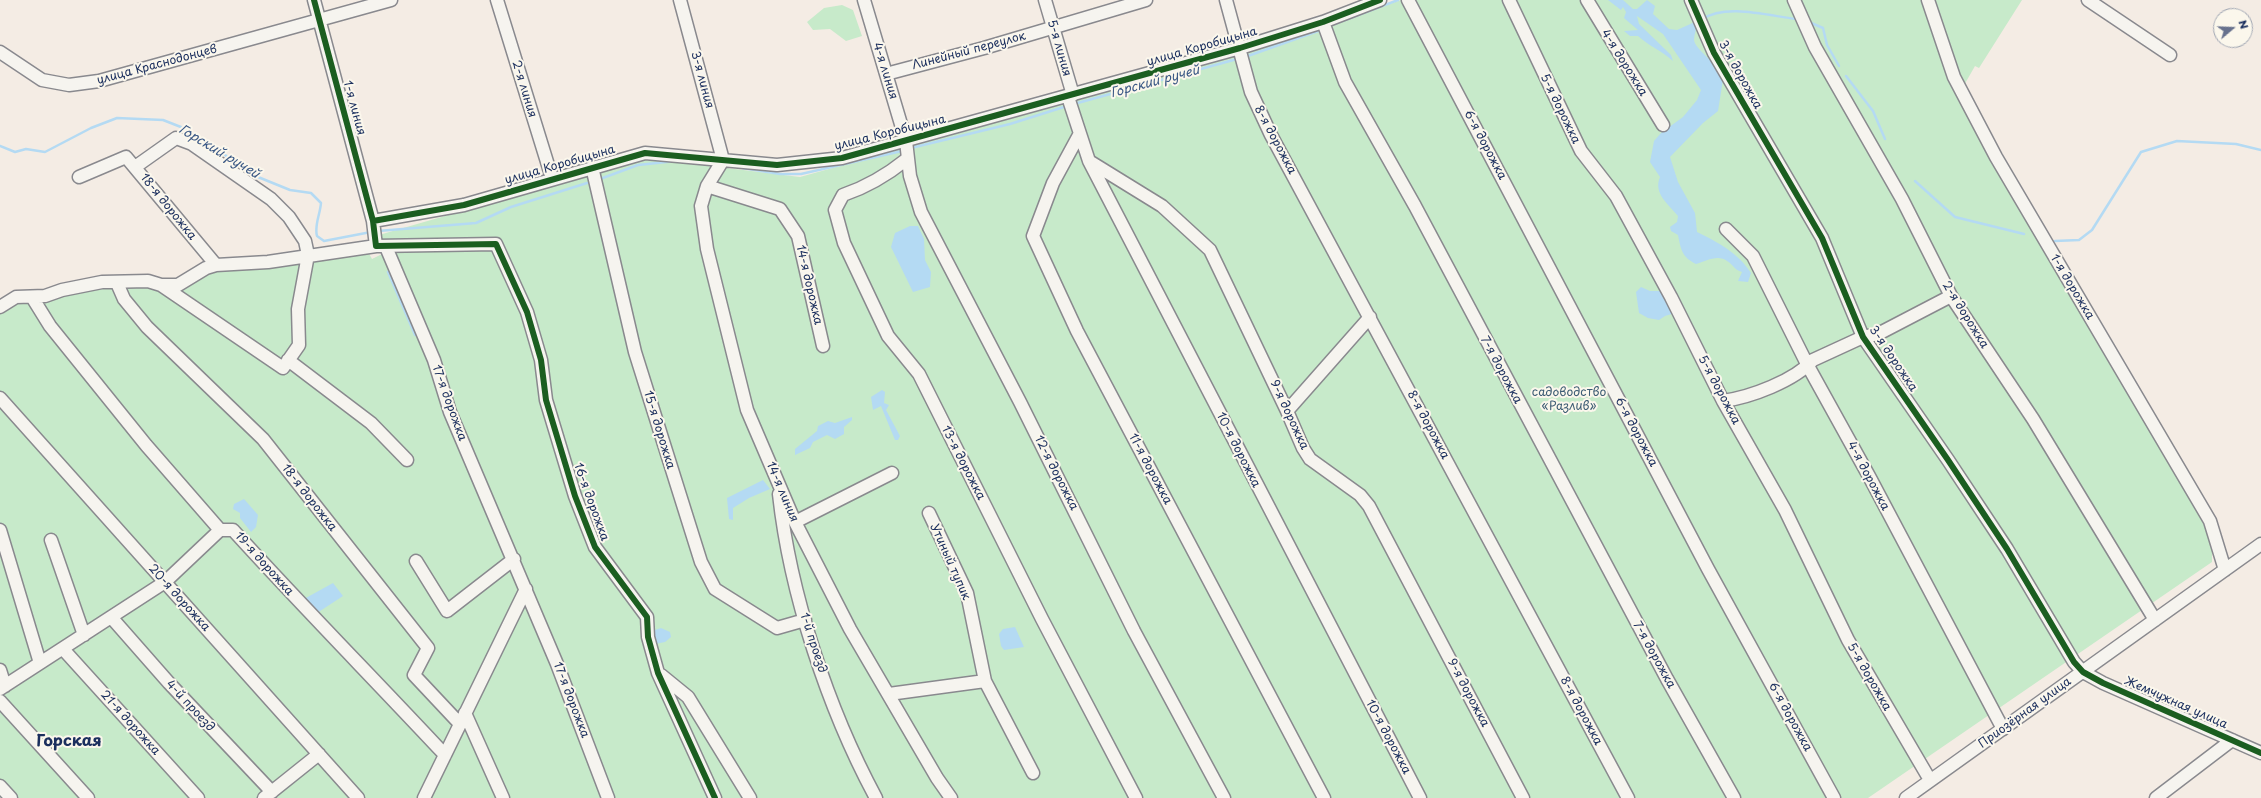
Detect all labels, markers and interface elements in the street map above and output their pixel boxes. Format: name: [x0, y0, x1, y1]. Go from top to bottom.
north arrow: [2213, 8, 2253, 48]
text: N: [2234, 17, 2253, 31]
street label: 5-я линия: [1044, 18, 1074, 78]
street label: улица Коробицына: [1145, 24, 1259, 70]
street label: 4-я дорожка: [1598, 27, 1650, 99]
street label: Линейный переулок: [911, 29, 1027, 73]
street label: 3-я дорожка: [1715, 38, 1765, 112]
street label: 4-я линия: [870, 41, 900, 101]
street label: улица Краснодонцев: [95, 42, 219, 88]
street label: 3-я линия: [687, 50, 717, 110]
street label: 2-я линия: [508, 59, 540, 119]
water label: Горский ручей: [1109, 63, 1201, 101]
street label: 5-я дорожка: [1537, 72, 1583, 146]
street label: 1-я линия: [340, 79, 368, 137]
street label: 8-я дорожка: [1251, 103, 1299, 177]
street label: 6-я дорожка: [1461, 108, 1509, 182]
street label: улица Коробицына: [833, 112, 947, 154]
water label: Горский ручей: [176, 122, 262, 182]
street label: улица Коробицына: [503, 142, 617, 188]
street label: 18-я дорожка: [137, 171, 199, 243]
street label: 14-я дорожка: [793, 244, 825, 326]
street label: 1-я дорожка: [2047, 252, 2097, 322]
street label: 2-я дорожка: [1939, 279, 1991, 351]
street label: 3-я дорожка: [1866, 323, 1920, 395]
street label: 7-я дорожка: [1477, 334, 1525, 406]
street label: 5-я дорожка: [1695, 353, 1743, 427]
street label: 17-я дорожка: [429, 363, 469, 443]
street label: 9-я дорожка: [1267, 378, 1311, 452]
park label: садоводство «Разлив»: [1532, 386, 1606, 414]
street label: 8-я дорожка: [1404, 388, 1452, 462]
street label: 15-я дорожка: [640, 389, 678, 471]
street label: 6-я дорожка: [1612, 395, 1660, 469]
street label: 10-я дорожка: [1213, 410, 1263, 490]
street label: 13-я дорожка: [938, 423, 988, 503]
street label: 11-я дорожка: [1125, 431, 1175, 507]
street label: 12-я дорожка: [1031, 433, 1081, 513]
street label: 4-я дорожка: [1844, 439, 1892, 513]
street label: 14-я линия: [763, 460, 801, 524]
street label: 16-я дорожка: [570, 461, 612, 543]
street label: 18-я дорожка: [278, 462, 340, 534]
street label: Утиный тупик: [927, 522, 973, 602]
street label: 19-я дорожка: [232, 529, 296, 599]
street label: 20-я дорожка: [145, 561, 213, 635]
street label: 1-й проезд: [797, 611, 829, 675]
street label: 7-я дорожка: [1630, 619, 1678, 691]
street label: 5-я дорожка: [1844, 641, 1894, 713]
street label: 9-я дорожка: [1444, 656, 1492, 730]
street label: 17-я дорожка: [550, 660, 592, 740]
street label: 8-я дорожка: [1557, 674, 1605, 748]
street label: Приозёрная улица: [1976, 674, 2074, 752]
street label: Жемчужная улица: [2122, 674, 2230, 732]
street label: 4-й проезд: [163, 677, 217, 735]
street label: 6-я дорожка: [1765, 680, 1815, 754]
street label: 21-я дорожка: [97, 688, 163, 758]
street label: 10-я дорожка: [1362, 697, 1414, 777]
district label: Горская: [36, 732, 102, 752]

